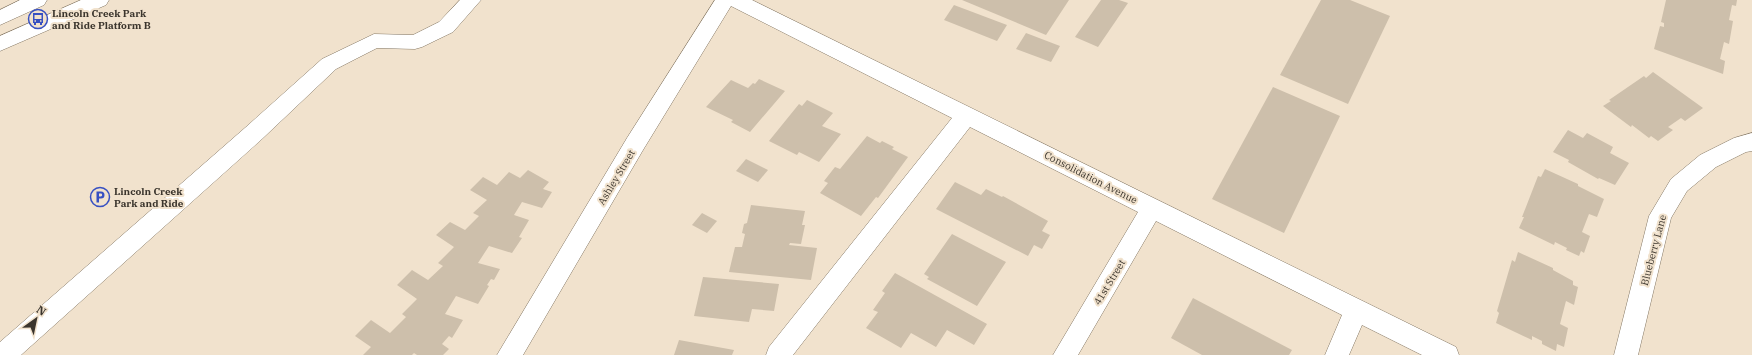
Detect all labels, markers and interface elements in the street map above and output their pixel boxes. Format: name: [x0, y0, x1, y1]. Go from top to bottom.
place label: Lincoln Creek Park and Ride Platform B: [52, 7, 151, 32]
bus stop icon: Lincoln Creek Park and Ride Platform B: [27, 8, 49, 30]
street label: Ashley Street: [595, 147, 638, 207]
street label: Consolidation Avenue: [1042, 148, 1139, 207]
place label: Lincoln Creek Park and Ride: [114, 185, 184, 210]
parking icon: Lincoln Creek Park and Ride: [89, 186, 111, 208]
street label: Blueberry Lane: [1638, 213, 1669, 287]
street label: 41st Street: [1091, 257, 1128, 307]
north arrow: [16, 299, 56, 339]
text: N: [34, 302, 49, 319]

